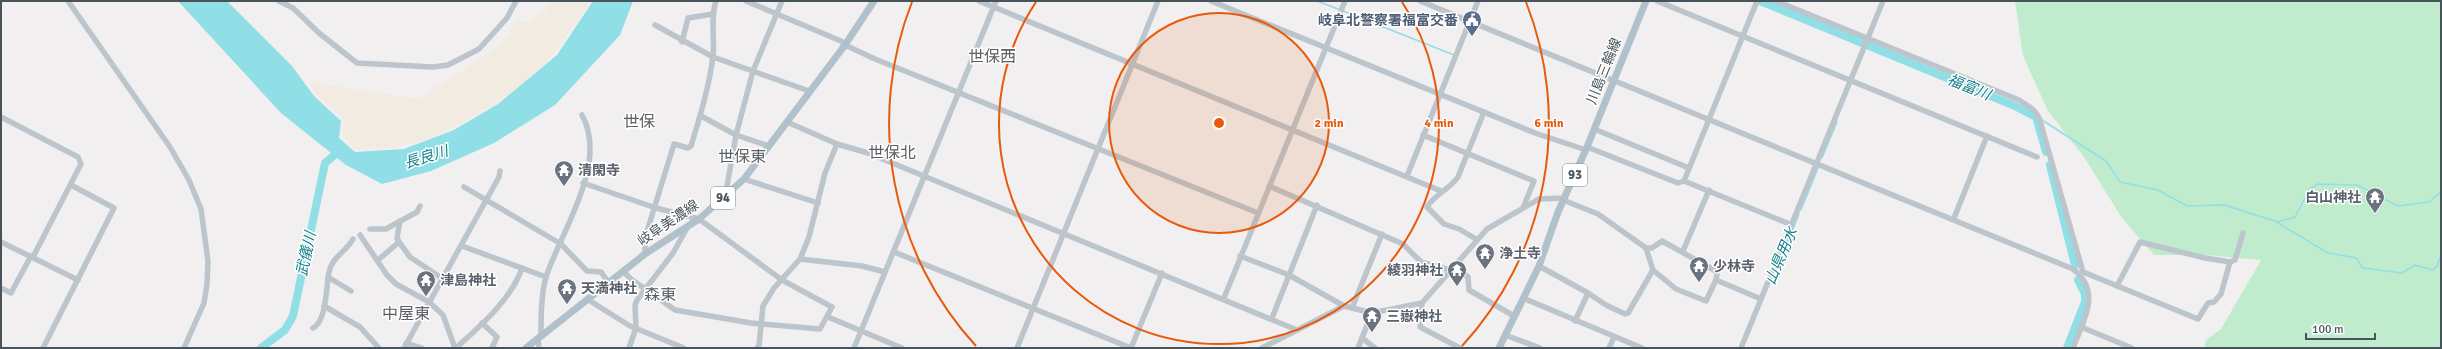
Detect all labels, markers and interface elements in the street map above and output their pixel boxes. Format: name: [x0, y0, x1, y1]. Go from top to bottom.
public building icon: 岐阜北警察署福富交番: [1461, 9, 1483, 37]
place label: 岐阜北警察署福富交番: [1318, 12, 1458, 29]
street label: 川島三輪線: [1583, 35, 1625, 107]
district label: 世保西: [968, 47, 1016, 67]
water label: 福富川: [1945, 70, 1995, 105]
district label: 世保: [623, 112, 655, 132]
centre of rings: [1212, 116, 1226, 130]
text: 2 min: [1315, 116, 1344, 131]
text: 4 min: [1425, 116, 1454, 131]
text: 6 min: [1535, 116, 1564, 131]
water label: 長良川: [402, 141, 452, 172]
district label: 世保北: [868, 143, 916, 163]
district label: 世保東: [718, 147, 766, 167]
temple icon: 清閑寺: [553, 159, 575, 187]
place label: 清閑寺: [578, 162, 620, 179]
road number: 93: [1563, 164, 1587, 186]
temple icon: 白山神社: [2364, 186, 2386, 214]
road number: 94: [711, 187, 735, 209]
place label: 白山神社: [2305, 189, 2361, 206]
street label: 岐阜美濃線: [634, 196, 702, 250]
water label: 山県用水: [1761, 223, 1802, 287]
water label: 武儀川: [293, 228, 320, 278]
temple icon: 浄土寺: [1474, 242, 1496, 270]
place label: 浄土寺: [1499, 245, 1541, 262]
temple icon: 少林寺: [1688, 255, 1710, 283]
place label: 少林寺: [1713, 258, 1755, 275]
temple icon: 綾羽神社: [1446, 259, 1468, 287]
place label: 綾羽神社: [1387, 262, 1443, 279]
temple icon: 津島神社: [415, 269, 437, 297]
place label: 津島神社: [440, 272, 496, 289]
temple icon: 天満神社: [556, 277, 578, 305]
place label: 天満神社: [581, 280, 637, 297]
district label: 森東: [644, 285, 676, 305]
district label: 中屋東: [382, 304, 430, 324]
temple icon: 三嶽神社: [1361, 305, 1383, 333]
place label: 三嶽神社: [1386, 308, 1442, 325]
scale bar: [2306, 315, 2375, 341]
text: 100 m: [2312, 322, 2344, 337]

